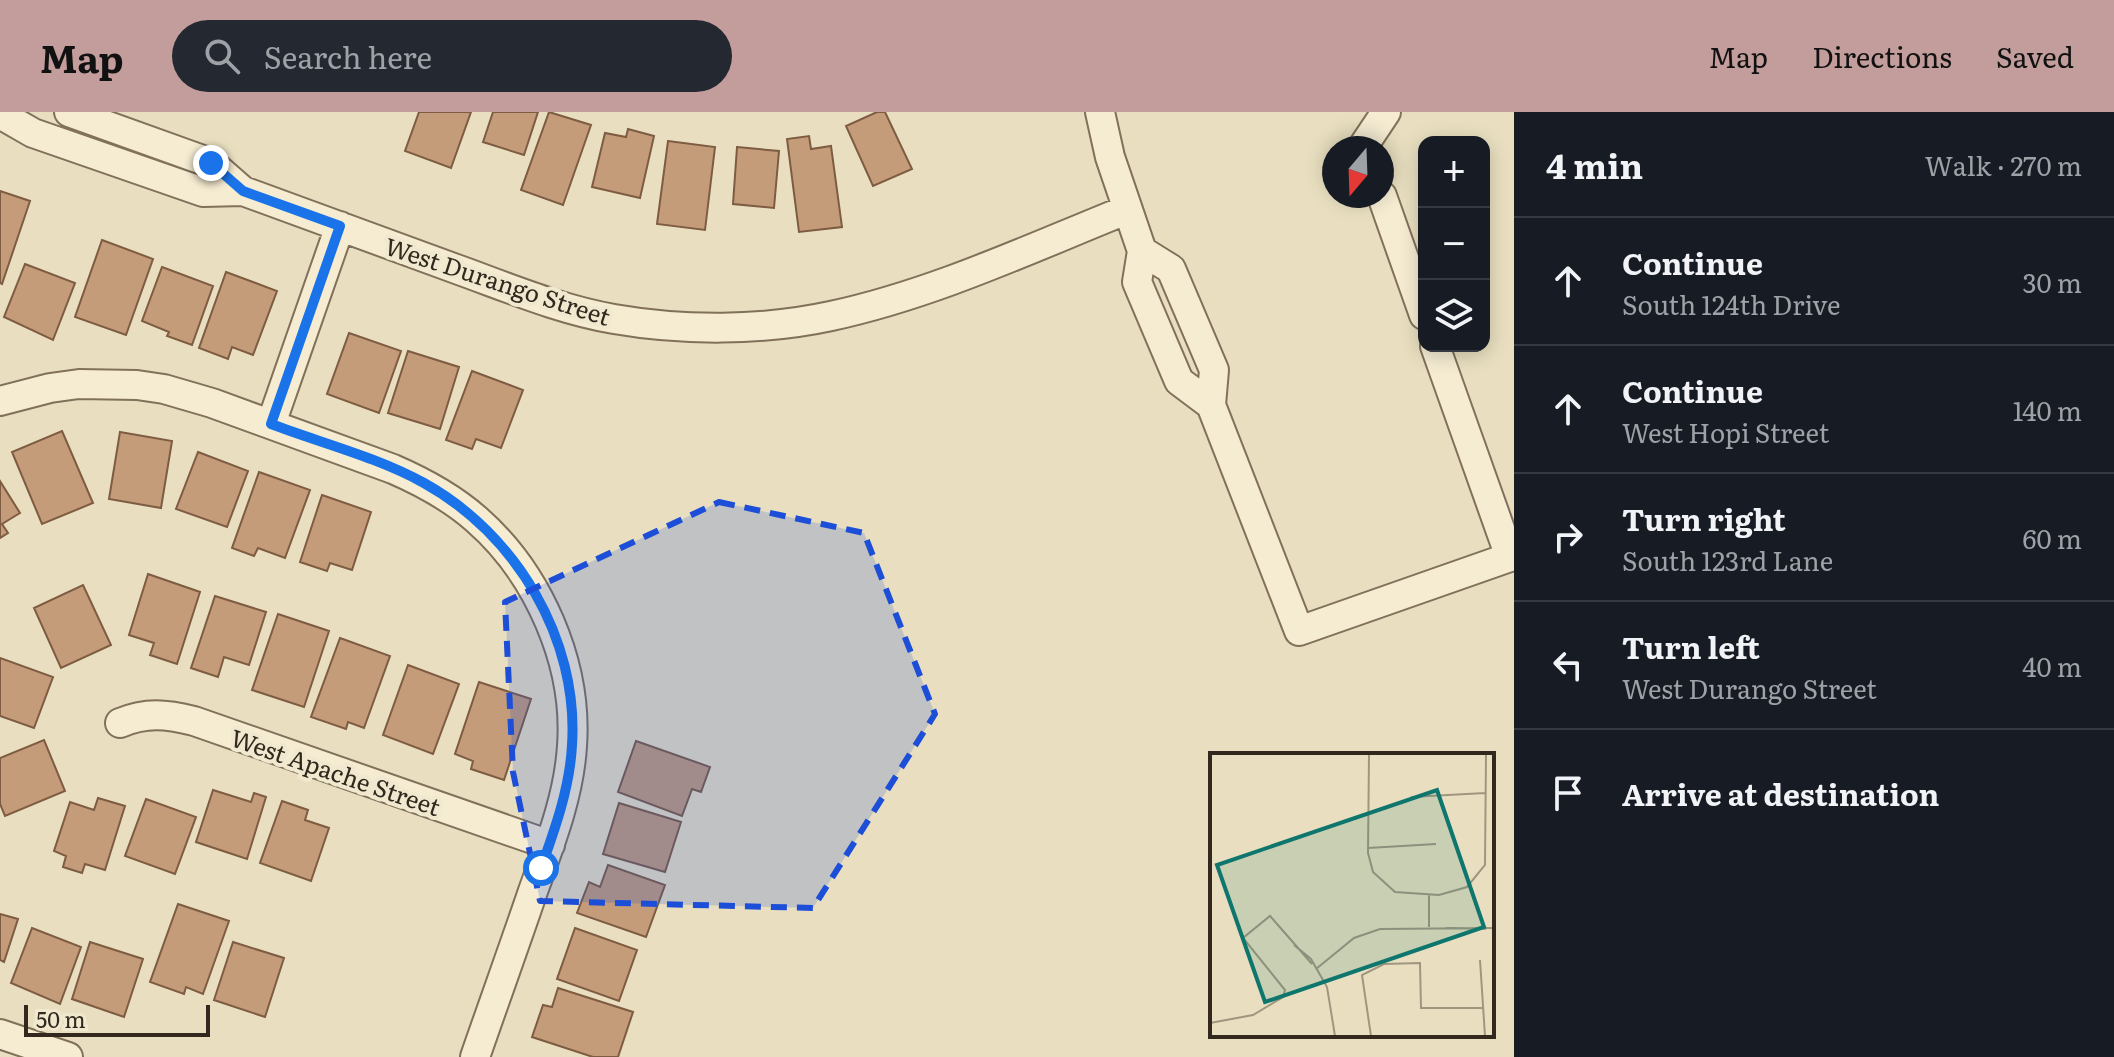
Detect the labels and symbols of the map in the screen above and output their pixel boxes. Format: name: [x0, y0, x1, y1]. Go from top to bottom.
north arrow: [1322, 136, 1394, 208]
route end: [193, 145, 229, 181]
street label: West Durango Street: [381, 227, 616, 333]
street label: West Apache Street: [227, 719, 446, 823]
inset map: [1210, 753, 1494, 1037]
route start: [523, 850, 559, 886]
scale bar: [24, 1001, 210, 1037]

